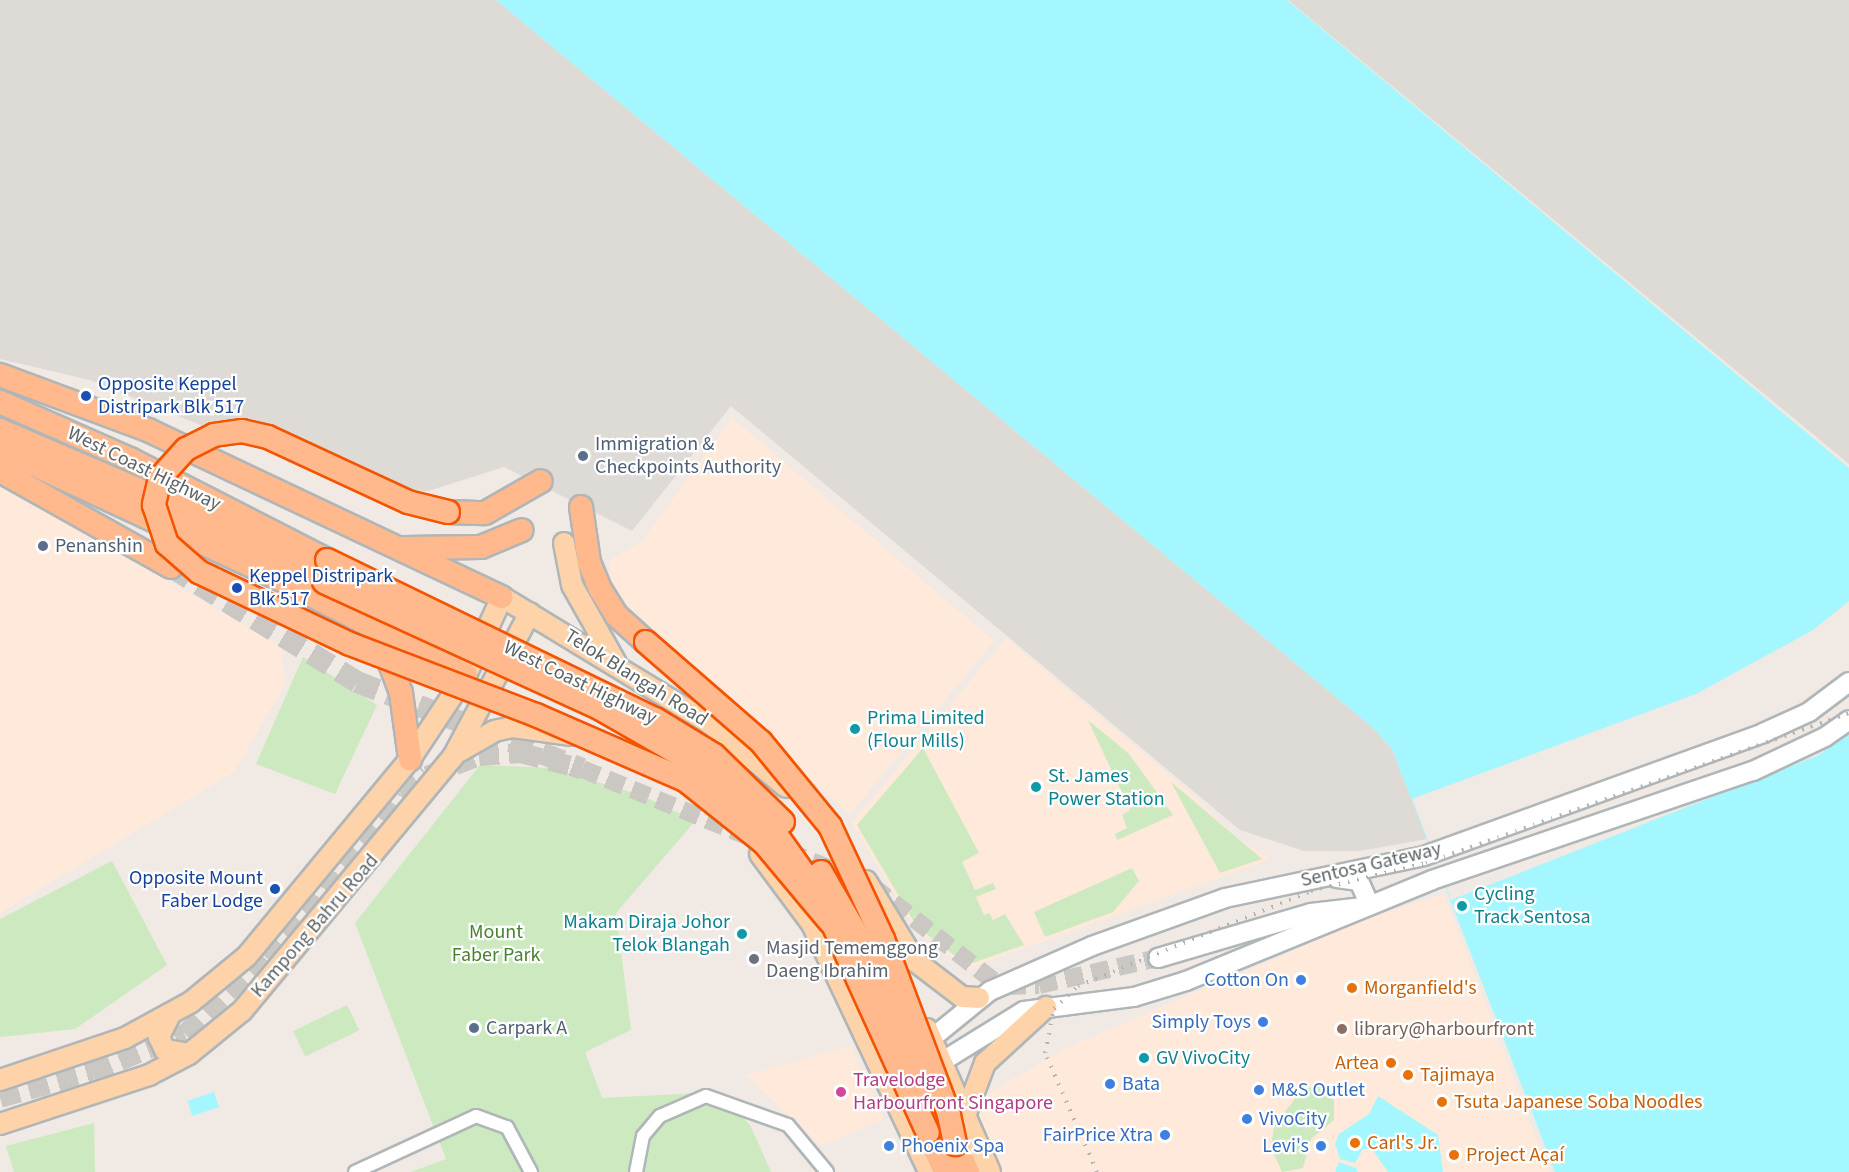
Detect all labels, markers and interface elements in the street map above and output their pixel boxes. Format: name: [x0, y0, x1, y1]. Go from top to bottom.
place label: Opposite Keppel Distripark Blk 517: [98, 372, 244, 419]
marker: Opposite Keppel Distripark Blk 517: [79, 389, 93, 403]
street label: West Coast Highway: [63, 421, 225, 517]
place label: Immigration & Checkpoints Authority: [595, 432, 781, 479]
marker: Immigration & Checkpoints Authority: [576, 449, 590, 463]
place label: Penanshin: [55, 534, 143, 558]
marker: Penanshin: [36, 539, 50, 553]
place label: Keppel Distripark Blk 517: [249, 564, 393, 611]
marker: Keppel Distripark Blk 517: [230, 581, 244, 595]
street label: Telok Blangah Road: [560, 624, 712, 732]
street label: West Coast Highway: [499, 635, 661, 731]
place label: Prima Limited (Flour Mills): [867, 706, 984, 753]
marker: Prima Limited (Flour Mills): [848, 722, 862, 736]
place label: St. James Power Station: [1048, 764, 1165, 811]
marker: St. James Power Station: [1029, 780, 1043, 794]
street label: Sentosa Gateway: [1298, 837, 1444, 893]
street label: Kampong Bahru Road: [246, 849, 384, 1003]
place label: Opposite Mount Faber Lodge: [129, 866, 263, 913]
marker: Opposite Mount Faber Lodge: [268, 882, 282, 896]
place label: Cycling Track Sentosa: [1474, 882, 1591, 929]
marker: Cycling Track Sentosa: [1455, 899, 1469, 913]
place label: Makam Diraja Johor Telok Blangah: [563, 910, 730, 957]
park label: Mount Faber Park: [452, 921, 540, 968]
marker: Makam Diraja Johor Telok Blangah: [735, 927, 749, 941]
place label: Masjid Tememggong Daeng Ibrahim: [766, 936, 938, 983]
marker: Masjid Tememggong Daeng Ibrahim: [747, 952, 761, 966]
place label: Cotton On: [1204, 968, 1289, 992]
marker: Cotton On: [1294, 973, 1308, 987]
place label: Morganfield's: [1364, 976, 1477, 1000]
marker: Morganfield's: [1345, 981, 1359, 995]
place label: Simply Toys: [1151, 1010, 1251, 1034]
marker: Simply Toys: [1256, 1015, 1270, 1029]
place label: Carpark A: [486, 1016, 567, 1040]
place label: library@harbourfront: [1354, 1017, 1534, 1041]
marker: Carpark A: [467, 1021, 481, 1035]
marker: library@harbourfront: [1335, 1022, 1349, 1036]
place label: GV VivoCity: [1156, 1046, 1250, 1070]
marker: GV VivoCity: [1137, 1051, 1151, 1065]
place label: Artea: [1335, 1051, 1379, 1075]
marker: Artea: [1384, 1056, 1398, 1070]
place label: Tajimaya: [1420, 1063, 1495, 1087]
place label: Travelodge Harbourfront Singapore: [853, 1068, 1053, 1115]
marker: Tajimaya: [1401, 1068, 1415, 1082]
place label: Bata: [1122, 1072, 1160, 1096]
marker: Bata: [1103, 1077, 1117, 1091]
place label: M&S Outlet: [1271, 1078, 1365, 1102]
marker: M&S Outlet: [1252, 1083, 1266, 1097]
marker: Travelodge Harbourfront Singapore: [834, 1085, 848, 1099]
place label: Tsuta Japanese Soba Noodles: [1454, 1090, 1702, 1114]
marker: Tsuta Japanese Soba Noodles: [1435, 1095, 1449, 1109]
place label: VivoCity: [1259, 1107, 1327, 1131]
marker: VivoCity: [1240, 1112, 1254, 1126]
place label: FairPrice Xtra: [1043, 1123, 1153, 1147]
marker: FairPrice Xtra: [1158, 1128, 1172, 1142]
place label: Carl's Jr.: [1367, 1131, 1438, 1155]
place label: Phoenix Spa: [901, 1134, 1004, 1158]
place label: Levi's: [1262, 1134, 1309, 1158]
marker: Carl's Jr.: [1348, 1136, 1362, 1150]
marker: Phoenix Spa: [882, 1139, 896, 1153]
marker: Levi's: [1314, 1139, 1328, 1153]
place label: Project Açaí: [1466, 1143, 1564, 1167]
marker: Project Açaí: [1447, 1148, 1461, 1162]

